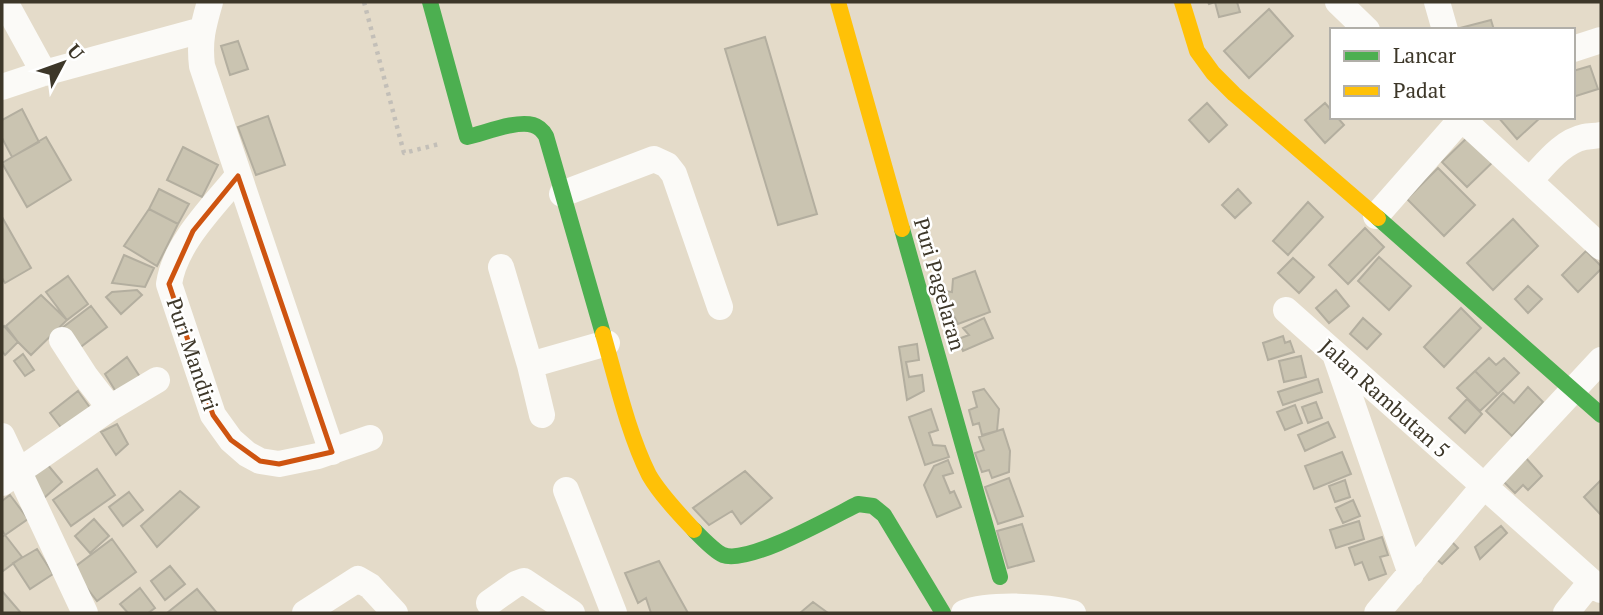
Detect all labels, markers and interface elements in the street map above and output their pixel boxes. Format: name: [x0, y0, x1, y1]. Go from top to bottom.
north arrow: [28, 28, 98, 98]
legend: [1330, 28, 1575, 119]
text: U: [62, 38, 90, 65]
text: Lancar: [1393, 41, 1456, 69]
text: Padat: [1393, 76, 1446, 104]
street label: Puri Pagelaran: [908, 214, 972, 354]
street label: Puri Mandiri: [161, 294, 225, 414]
street label: Jalan Rambutan 5: [1314, 332, 1456, 464]

